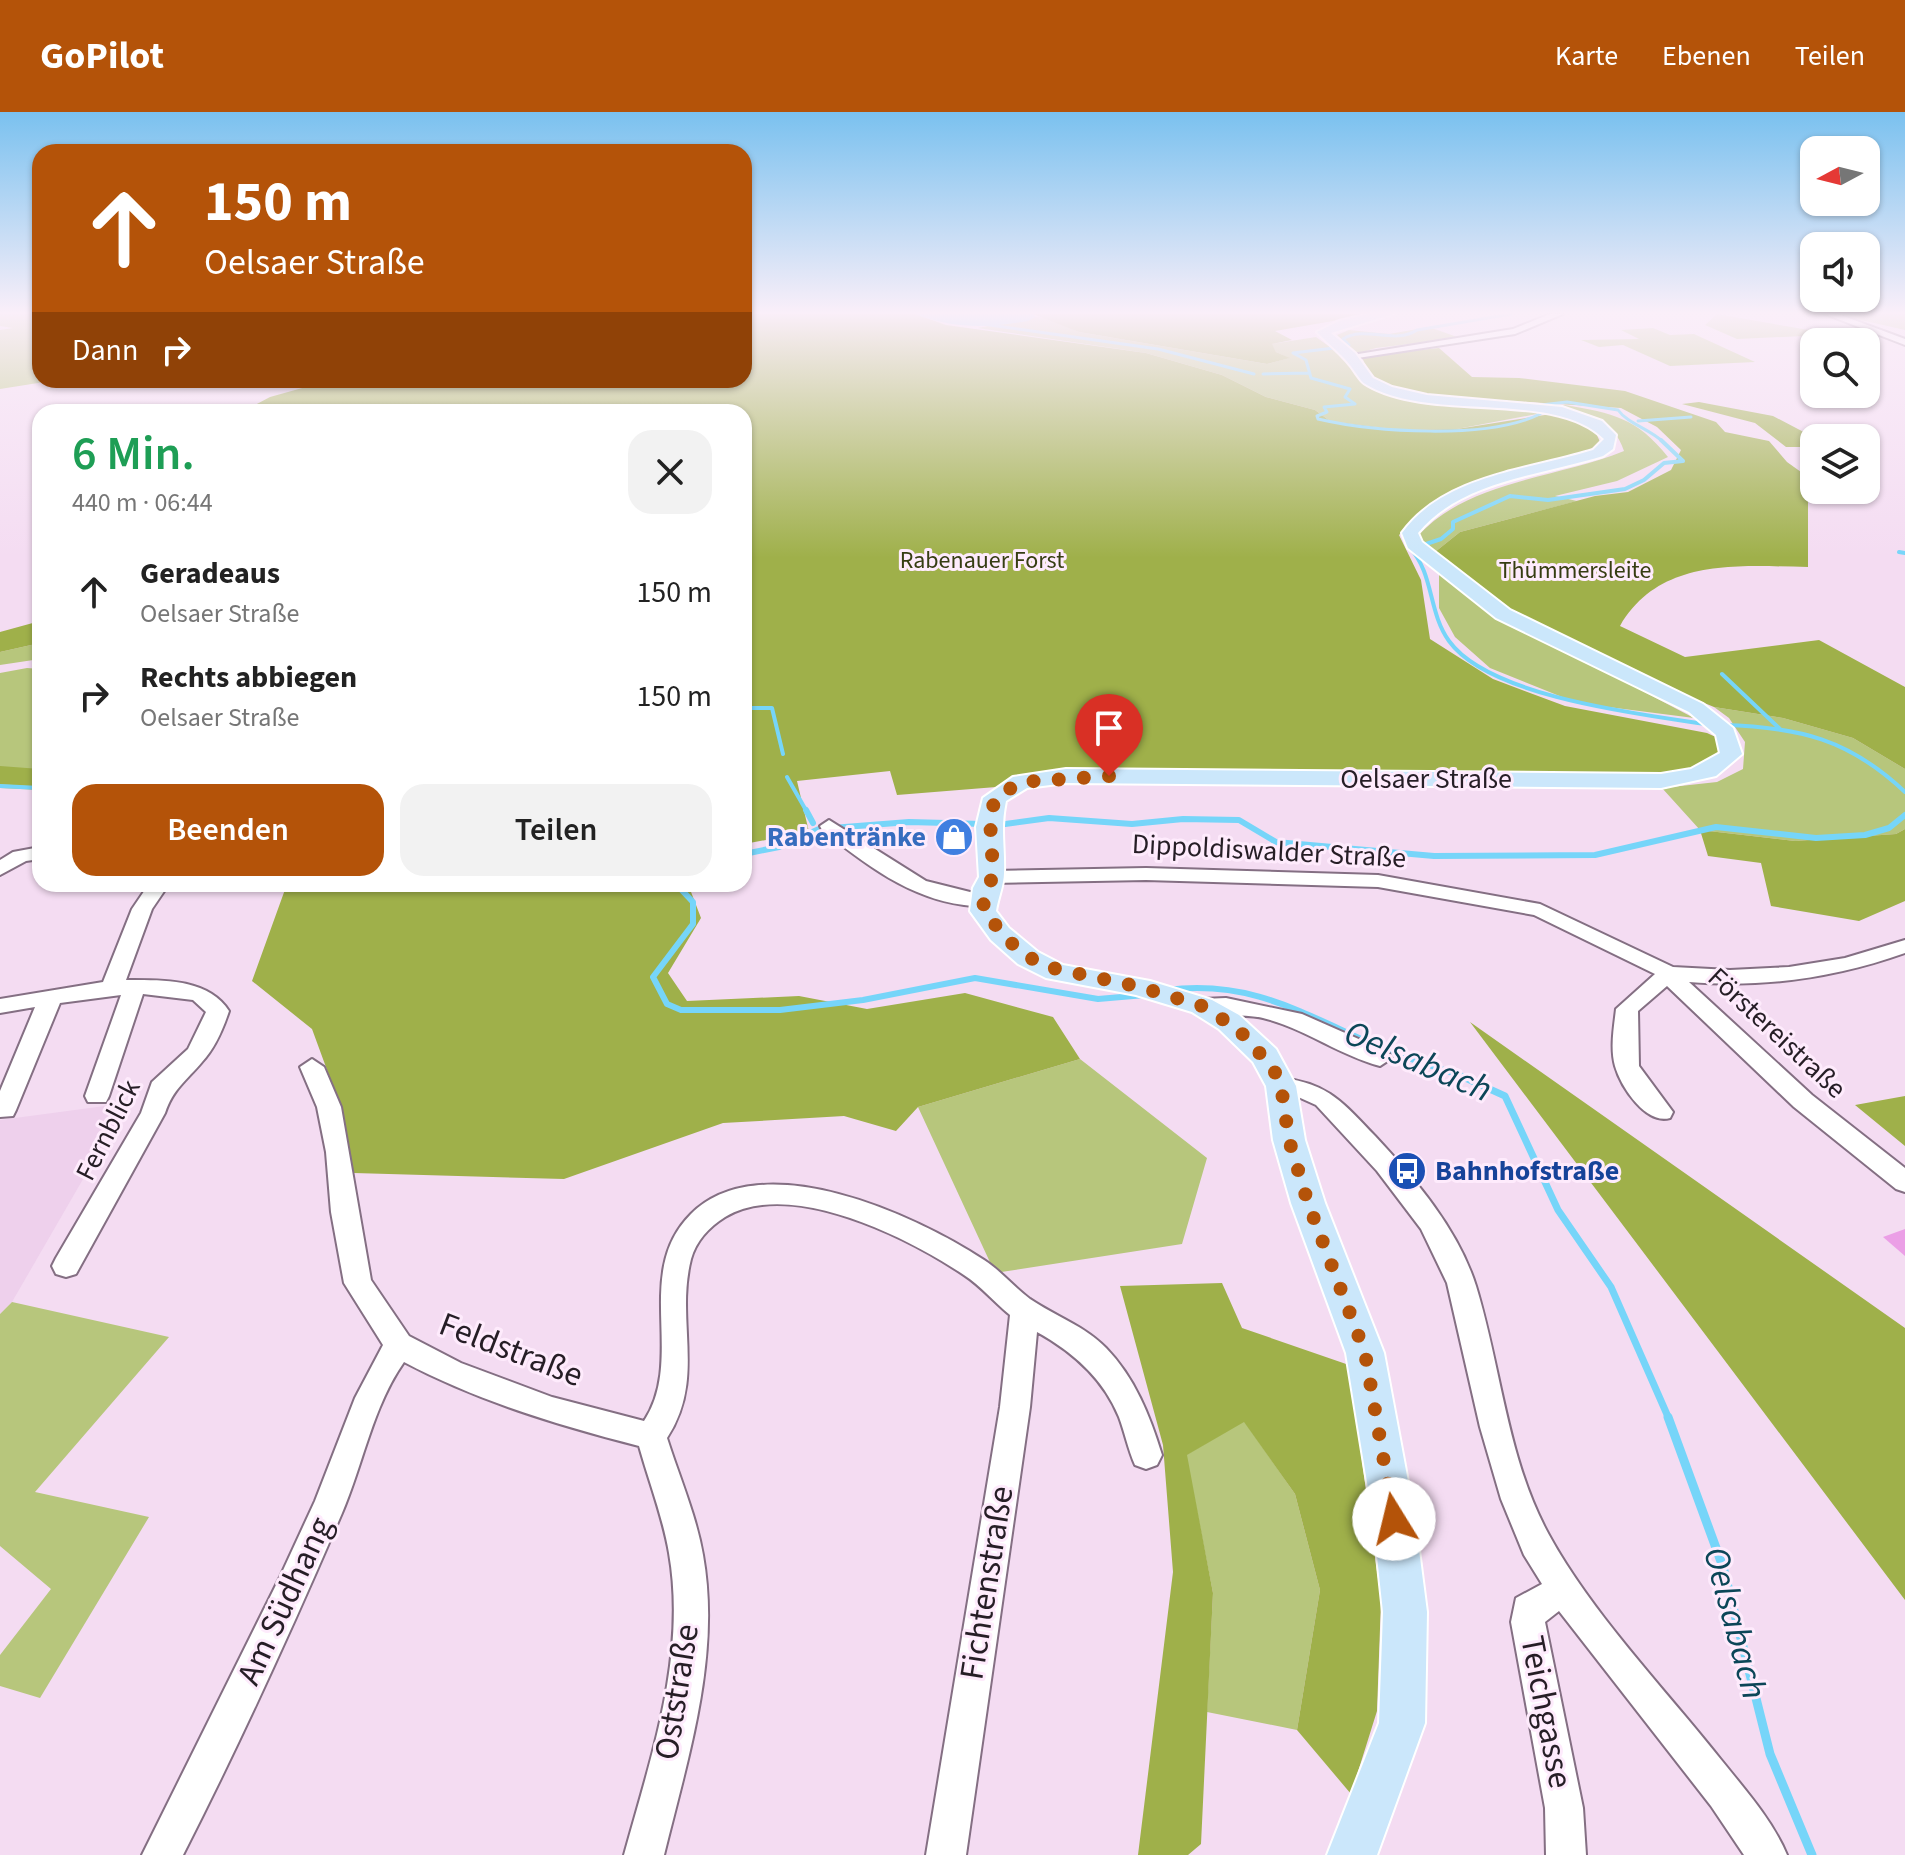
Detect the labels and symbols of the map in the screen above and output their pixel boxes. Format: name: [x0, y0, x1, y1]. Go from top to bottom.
north arrow: [1800, 136, 1880, 216]
park label: Rabenauer Forst: [900, 543, 1064, 578]
park label: Thümmersleite: [1499, 553, 1651, 588]
pin: [1075, 694, 1143, 776]
street label: Oelsaer Straße: [1340, 759, 1512, 799]
shop icon: Rabentränke: [933, 816, 975, 858]
place label: Rabentränke: [767, 817, 926, 857]
street label: Dippoldiswalder Straße: [1131, 824, 1407, 878]
street label: Förstereistraße: [1699, 958, 1855, 1108]
water label: Oelsabach: [1336, 1007, 1500, 1115]
street label: Fernblick: [66, 1072, 151, 1187]
bus stop icon: Bahnhofstraße: [1386, 1150, 1428, 1192]
place label: Bahnhofstraße: [1435, 1151, 1619, 1191]
street label: Feldstraße: [432, 1300, 590, 1400]
position arrow: [1352, 1477, 1436, 1561]
street label: Fichtenstraße: [948, 1483, 1026, 1683]
street label: Am Südhang: [225, 1509, 345, 1693]
water label: Oelsabach: [1690, 1541, 1780, 1705]
street label: Oststraße: [642, 1621, 712, 1763]
street label: Teichgasse: [1507, 1632, 1585, 1792]

